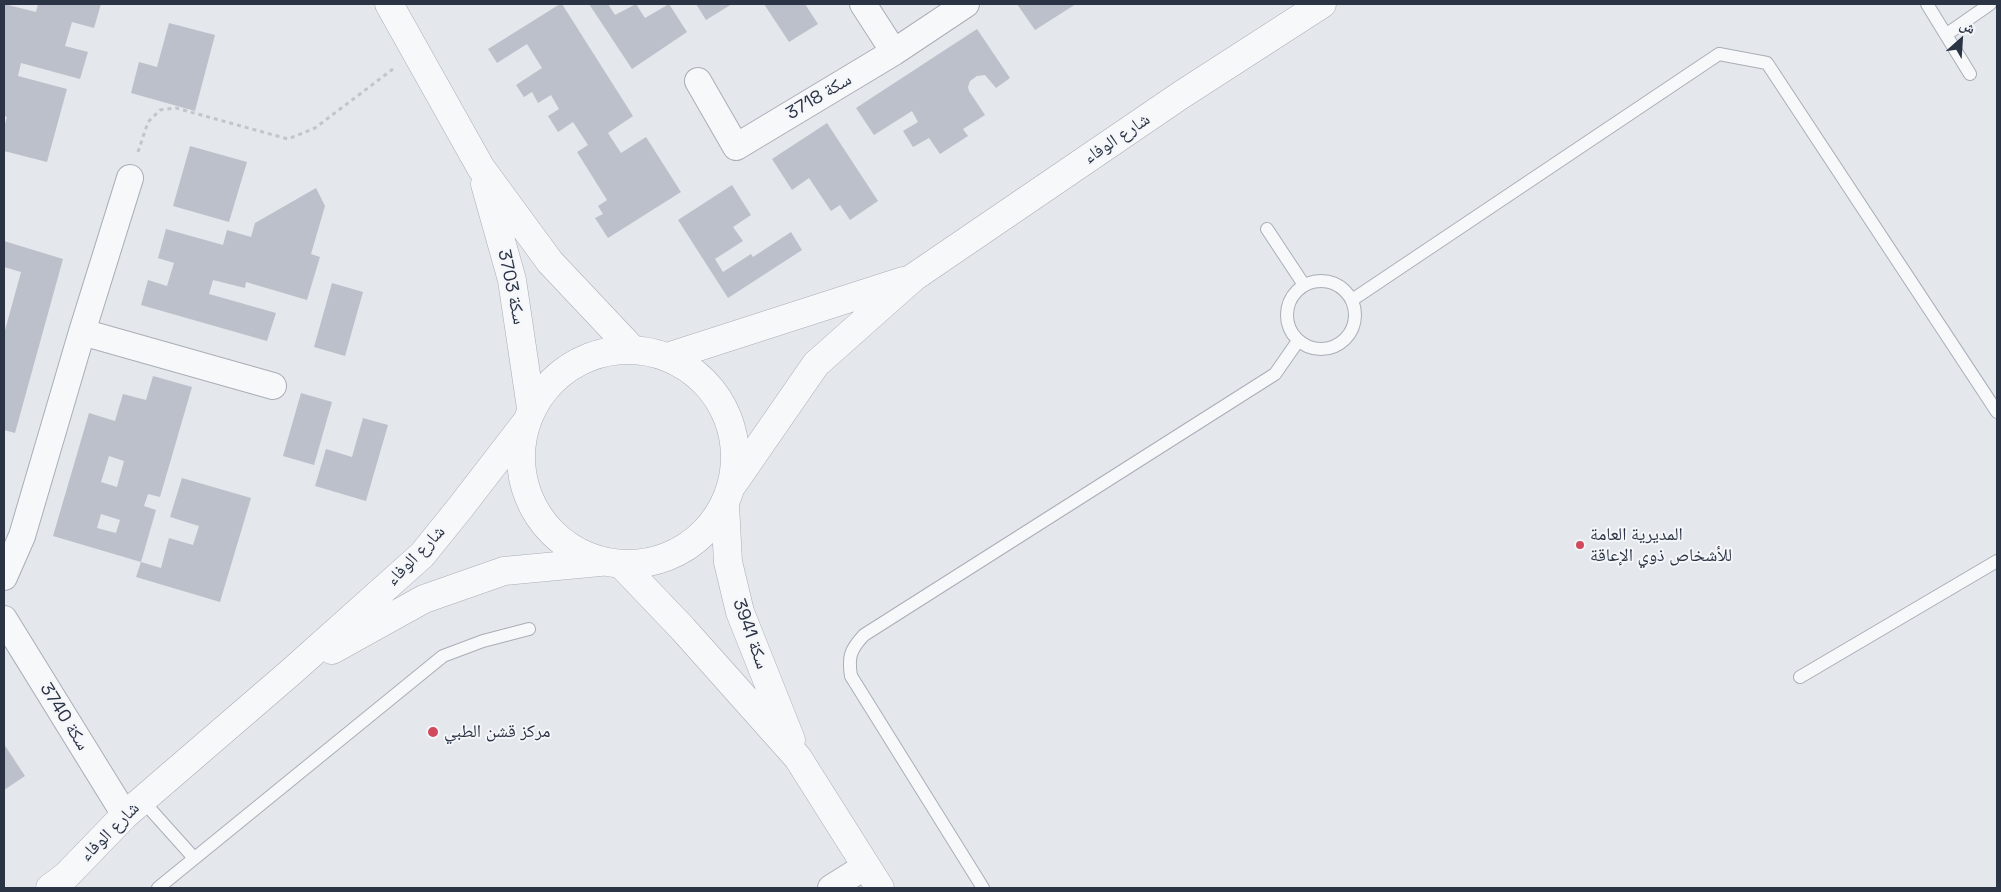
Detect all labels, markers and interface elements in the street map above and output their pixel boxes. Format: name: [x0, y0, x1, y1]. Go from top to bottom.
north arrow: [1936, 15, 1986, 65]
text: ش: [1957, 15, 1978, 38]
street label: سكة 3718: [782, 69, 856, 125]
street label: شارع الوفاء: [1080, 109, 1154, 169]
street label: سكة 3703: [493, 248, 529, 326]
street label: شارع الوفاء: [382, 521, 450, 591]
place label: المديرية العامة للأشخاص ذوي الإعاقة: [1590, 524, 1732, 566]
marker: المديرية العامة للأشخاص ذوي الإعاقة: [1574, 539, 1586, 551]
street label: سكة 3941: [727, 596, 773, 672]
street label: سكة 3740: [35, 679, 93, 755]
place label: مركز قشن الطبي: [444, 721, 551, 743]
marker: مركز قشن الطبي: [426, 725, 440, 739]
street label: شارع الوفاء: [76, 798, 144, 866]

